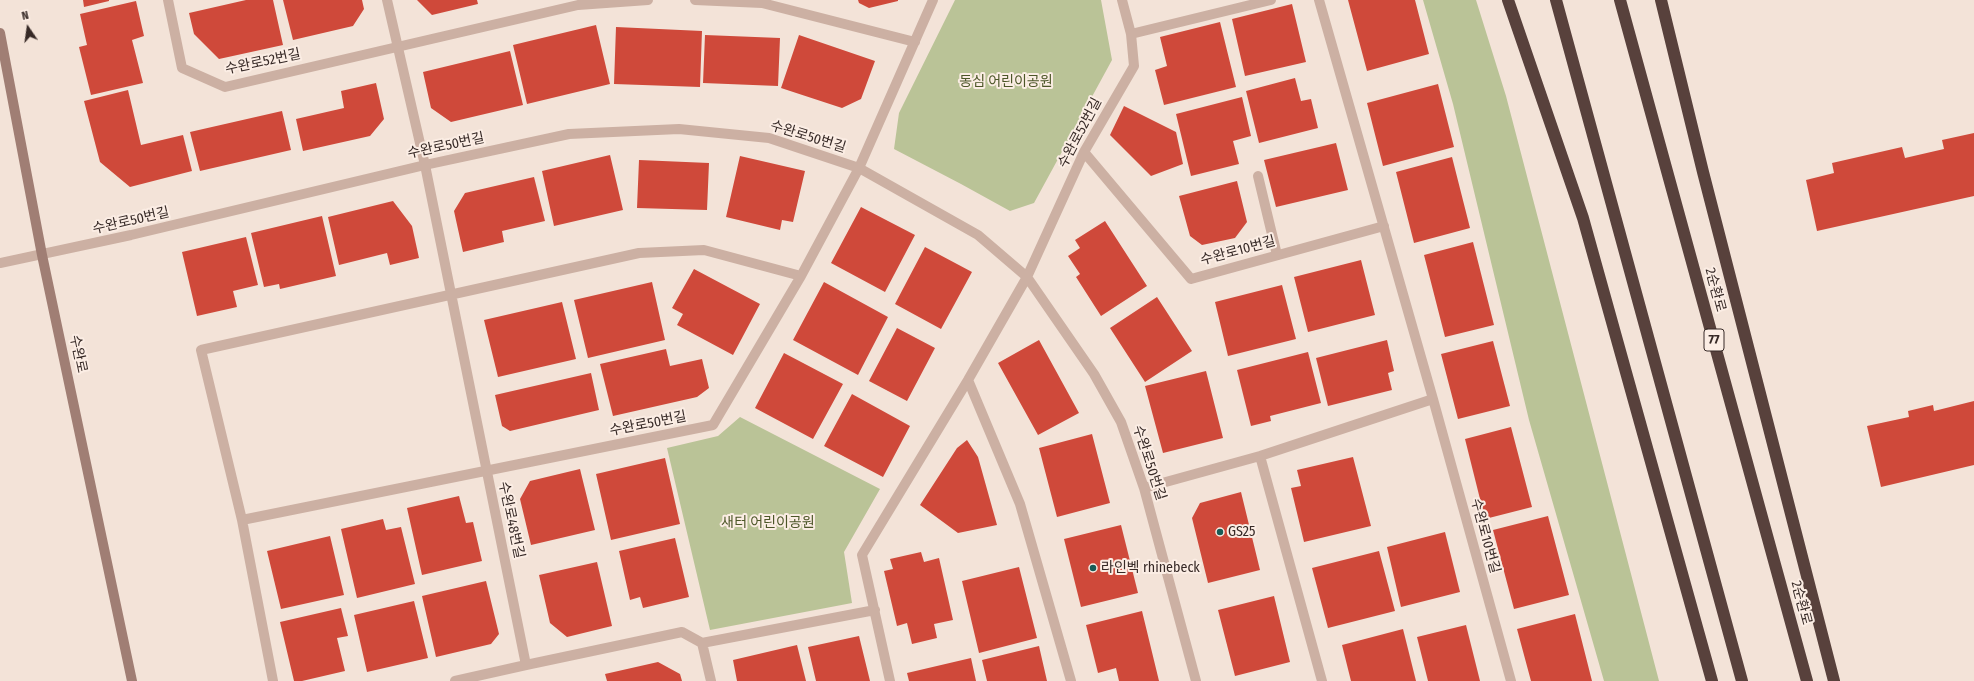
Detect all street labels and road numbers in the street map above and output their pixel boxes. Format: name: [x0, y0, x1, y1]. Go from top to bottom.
street label: 수완로52번길: [224, 46, 302, 78]
street label: 수완로52번길: [1055, 95, 1105, 171]
street label: 수완로50번길: [768, 118, 848, 156]
street label: 수완로50번길: [406, 130, 486, 162]
street label: 수완로50번길: [91, 204, 171, 238]
street label: 수완로10번길: [1199, 233, 1277, 269]
street label: 2순환로: [1701, 266, 1729, 314]
road number: 77: [1704, 329, 1724, 351]
street label: 수완로: [66, 333, 90, 375]
street label: 수완로50번길: [608, 408, 688, 440]
street label: 수완로50번길: [1129, 423, 1169, 503]
street label: 수완로48번길: [495, 480, 527, 560]
street label: 수완로10번길: [1467, 497, 1503, 575]
street label: 2순환로: [1787, 579, 1815, 627]

